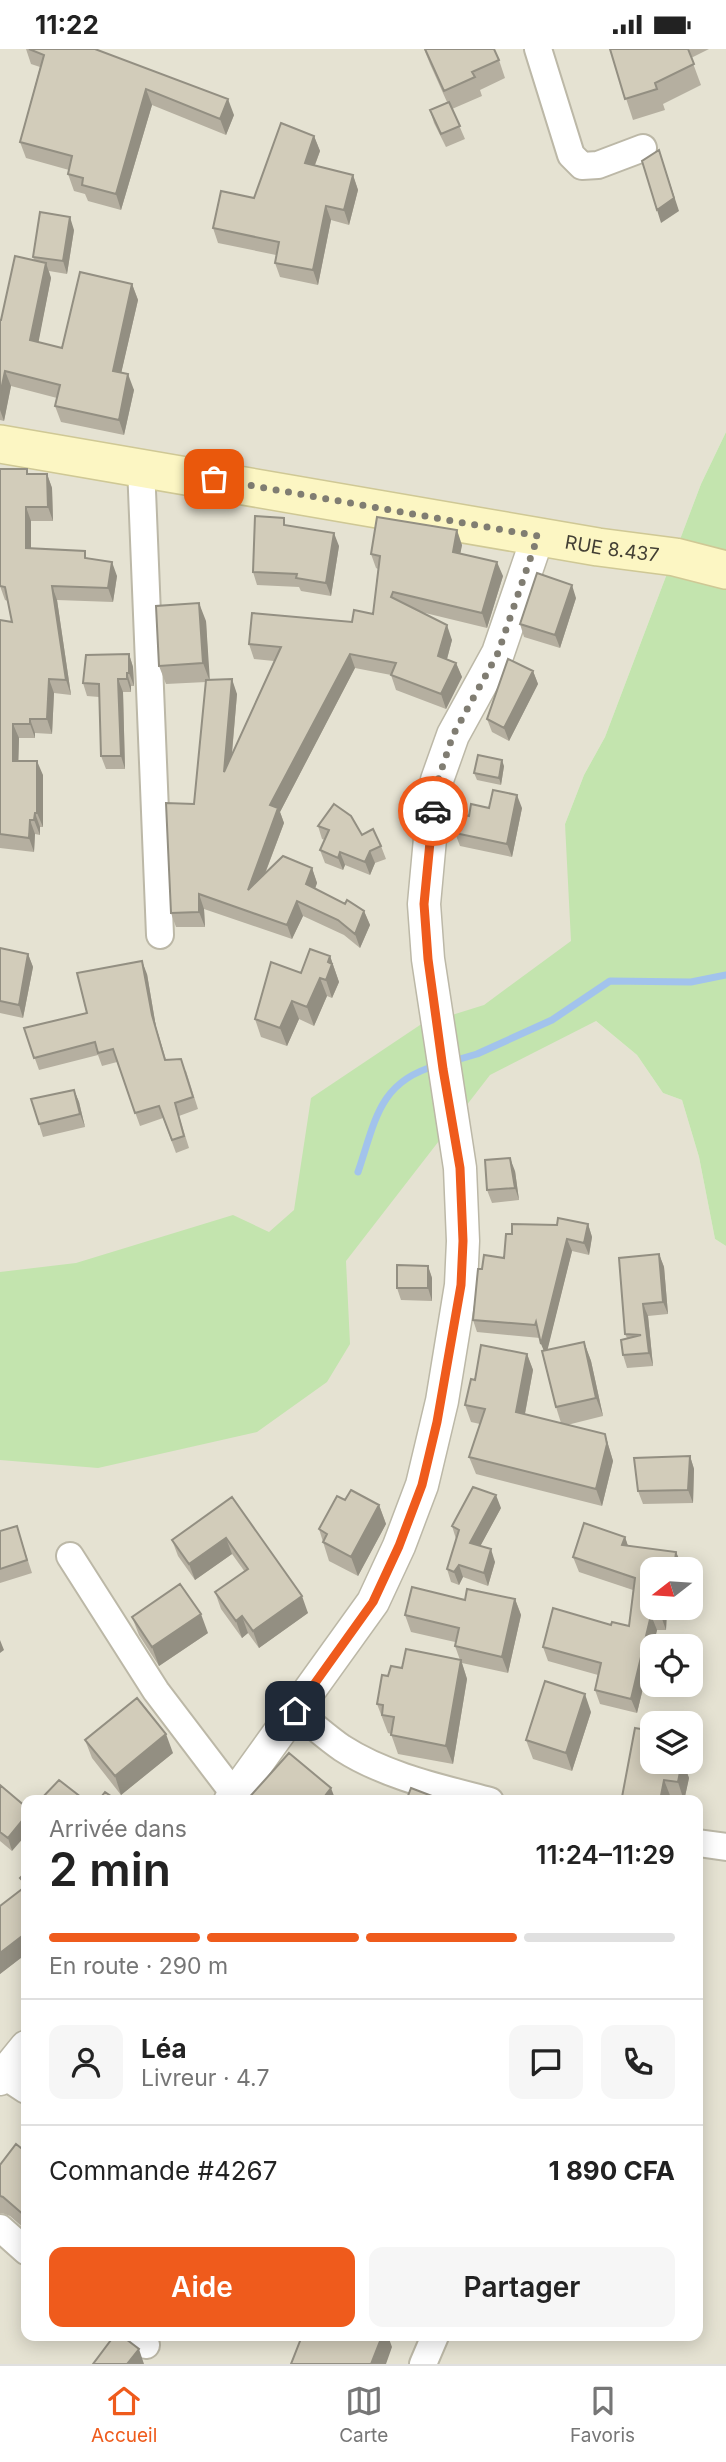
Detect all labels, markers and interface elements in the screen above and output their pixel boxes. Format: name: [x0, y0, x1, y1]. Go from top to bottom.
text: 11:22: [35, 9, 99, 40]
pin: [184, 449, 244, 509]
icon: bag: [195, 460, 233, 498]
street label: RUE 8.437: [563, 530, 661, 566]
courier: [398, 776, 468, 846]
icon: car: [414, 792, 452, 830]
north arrow: [640, 1557, 704, 1621]
map controls: [640, 1557, 703, 1774]
button: locate: [640, 1634, 703, 1697]
pin: [265, 1681, 325, 1741]
icon: home: [276, 1692, 314, 1730]
button: layers: [640, 1711, 703, 1774]
text: Arrivée dans: [49, 1815, 187, 1843]
text: 11:24–11:29: [536, 1839, 675, 1870]
text: 2 min: [49, 1841, 171, 1897]
text: En route · 290 m: [49, 1952, 228, 1980]
button: person: [49, 2025, 123, 2099]
button: chat: [509, 2025, 583, 2099]
button: phone: [601, 2025, 675, 2099]
text: Léa: [141, 2033, 187, 2064]
text: Livreur · 4.7: [141, 2064, 269, 2092]
text: Commande #4267: [49, 2155, 277, 2186]
text: 1 890 CFA: [549, 2155, 675, 2186]
button: Aide: [49, 2247, 355, 2327]
button: Partager: [369, 2247, 675, 2327]
tab: Accueil: [91, 2382, 157, 2447]
tab: Carte: [339, 2382, 388, 2447]
tab: Favoris: [570, 2382, 635, 2447]

